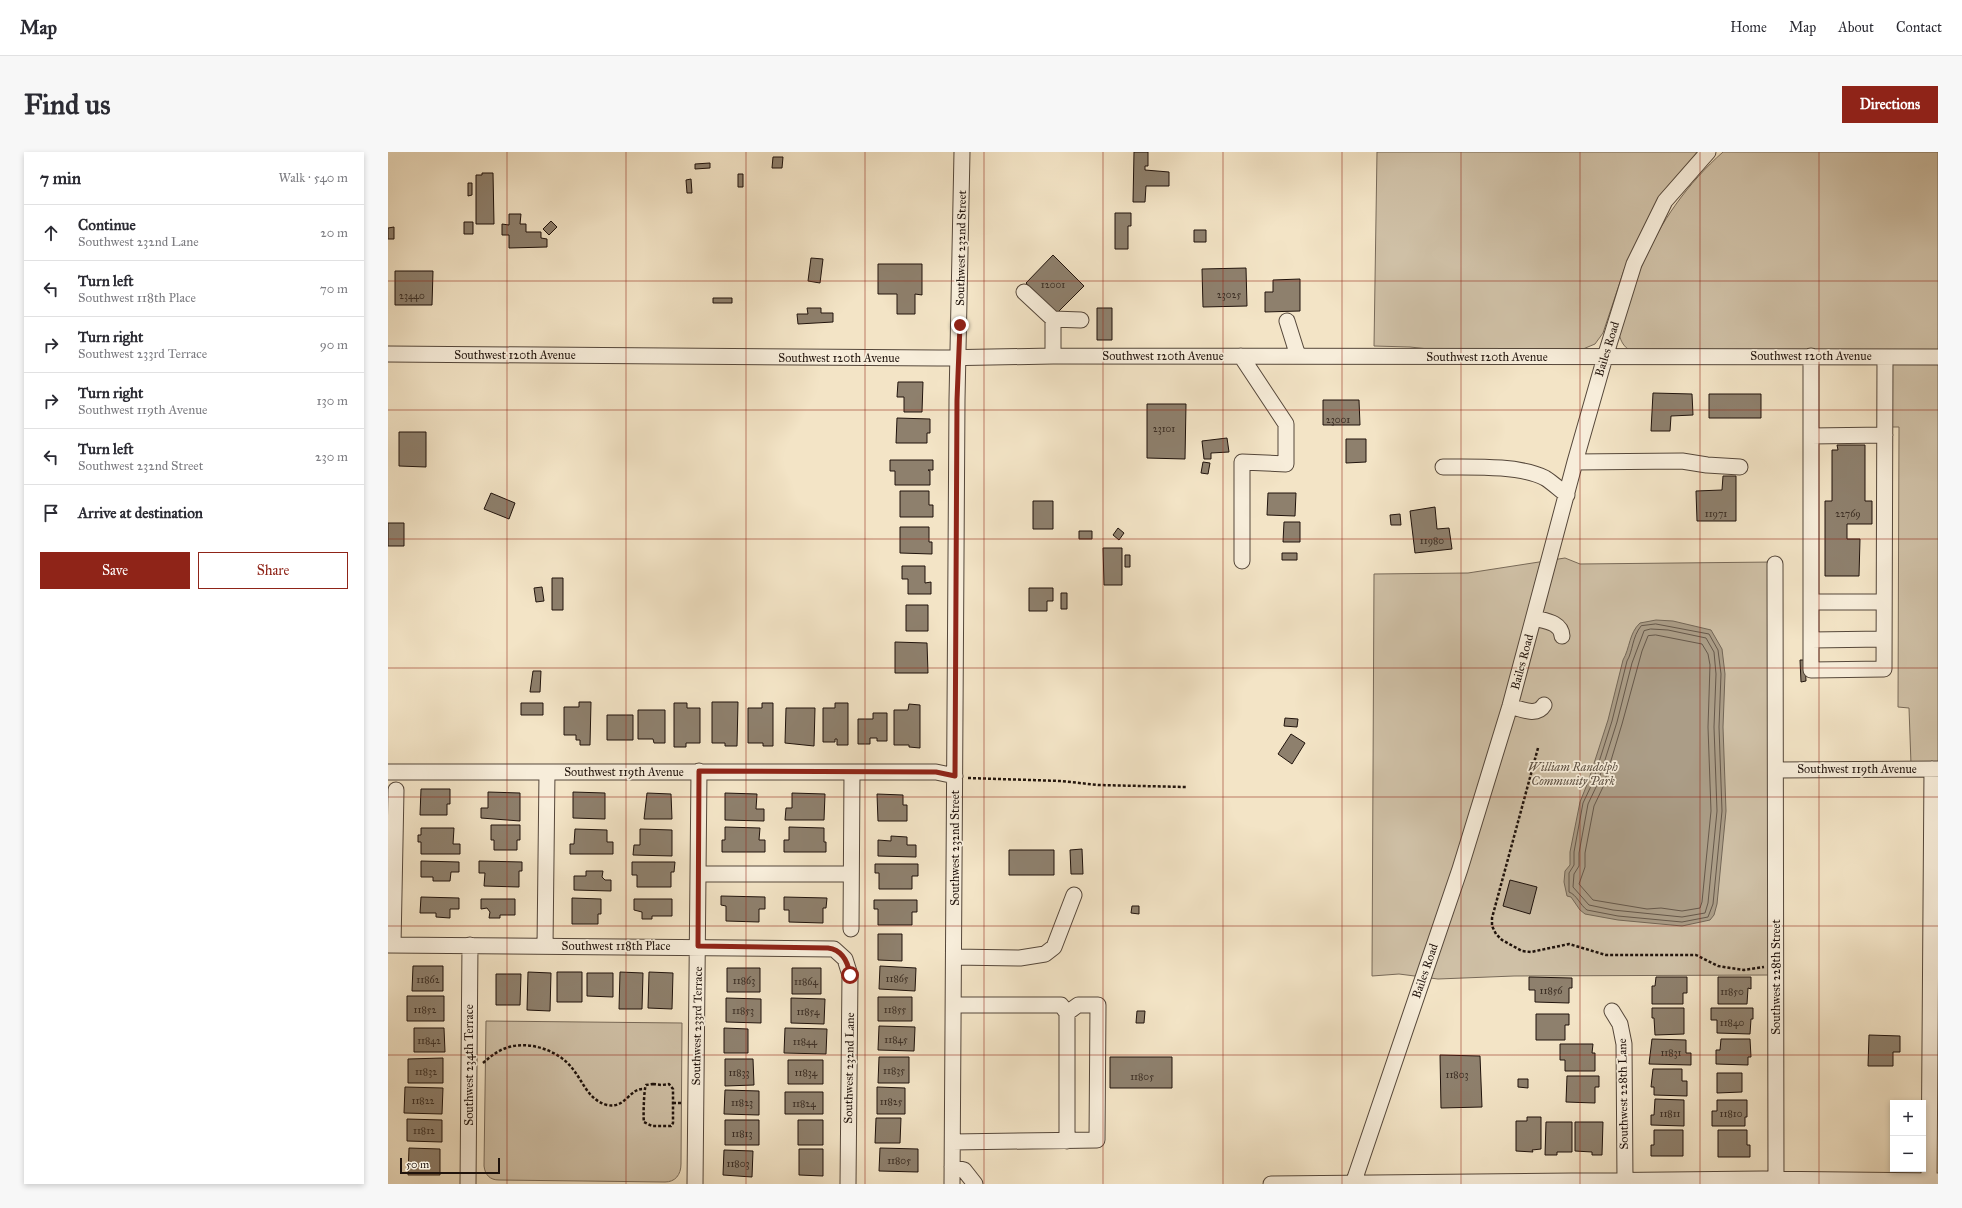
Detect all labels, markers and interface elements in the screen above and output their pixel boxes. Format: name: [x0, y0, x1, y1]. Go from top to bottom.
text: Map: [20, 16, 57, 39]
text: Home: [1730, 19, 1767, 36]
text: Map: [1789, 19, 1816, 36]
text: About: [1838, 19, 1874, 36]
text: Contact: [1896, 19, 1942, 36]
button: Directions: [1842, 86, 1938, 123]
text: Find us: [24, 87, 110, 122]
text: 7 min: [40, 168, 81, 189]
text: Walk · 540 m: [279, 170, 348, 186]
street label: Southwest 232nd Street: [953, 189, 969, 306]
text: Continue: [78, 216, 136, 234]
icon: ahead: [40, 222, 62, 244]
text: 20 m: [320, 225, 348, 241]
text: Southwest 232nd Lane: [78, 234, 199, 250]
text: Turn left: [78, 272, 134, 290]
icon: left: [40, 278, 62, 300]
house number: 12001: [1041, 279, 1065, 291]
text: 70 m: [320, 281, 348, 297]
house number: 23025: [1217, 289, 1241, 301]
text: Southwest 118th Place: [78, 290, 196, 306]
house number: 23440: [399, 290, 425, 302]
route end: [951, 316, 969, 334]
street label: Bailes Road: [1592, 320, 1622, 378]
text: Turn right: [78, 328, 143, 346]
icon: right: [40, 334, 62, 356]
text: 90 m: [320, 337, 348, 353]
text: Southwest 233rd Terrace: [78, 346, 207, 362]
street label: Southwest 120th Avenue: [454, 348, 576, 362]
street label: Southwest 120th Avenue: [1102, 349, 1224, 363]
street label: Southwest 120th Avenue: [1750, 349, 1872, 363]
street label: Southwest 120th Avenue: [1426, 350, 1548, 364]
street label: Southwest 120th Avenue: [778, 351, 900, 365]
text: Turn right: [78, 384, 143, 402]
icon: right: [40, 390, 62, 412]
text: 130 m: [316, 393, 348, 409]
text: Southwest 119th Avenue: [78, 402, 208, 418]
house number: 23001: [1326, 414, 1350, 426]
house number: 23101: [1153, 423, 1175, 435]
text: Turn left: [78, 440, 134, 458]
icon: left: [40, 446, 62, 468]
text: 230 m: [315, 449, 348, 465]
text: Southwest 232nd Street: [78, 458, 203, 474]
icon: arrive: [40, 502, 62, 524]
text: Arrive at destination: [78, 504, 203, 522]
house number: 11971: [1705, 508, 1727, 520]
house number: 22769: [1835, 508, 1861, 520]
house number: 11980: [1420, 535, 1444, 547]
button: Save: [40, 552, 190, 589]
button: Share: [198, 552, 348, 589]
street label: Bailes Road: [1508, 633, 1536, 691]
park label: William Randolph Community Park: [1528, 760, 1618, 788]
street label: Southwest 119th Avenue: [1797, 762, 1917, 776]
street label: Southwest 119th Avenue: [564, 765, 684, 779]
street label: Southwest 232nd Street: [948, 789, 962, 906]
street label: Southwest 228th Street: [1769, 918, 1783, 1035]
street label: Southwest 118th Place: [562, 939, 670, 953]
street label: Bailes Road: [1409, 942, 1441, 1000]
street label: Southwest 233rd Terrace: [689, 966, 705, 1086]
route start: [841, 966, 859, 984]
house number: 11865: [886, 973, 909, 985]
house number: 11862: [416, 974, 440, 986]
house number: 11863: [733, 975, 755, 987]
house number: 11864: [794, 976, 818, 988]
house number: 11856: [1540, 985, 1563, 997]
house number: 11850: [1720, 986, 1744, 998]
house number: 11852: [414, 1004, 436, 1016]
street label: Southwest 234th Terrace: [462, 1004, 476, 1126]
house number: 11855: [884, 1004, 907, 1016]
house number: 11853: [732, 1005, 754, 1017]
house number: 11854: [796, 1006, 820, 1018]
street label: Southwest 232nd Lane: [841, 1012, 857, 1124]
house number: 11840: [1720, 1017, 1744, 1029]
house number: 11845: [884, 1034, 908, 1046]
house number: 11842: [417, 1035, 441, 1047]
house number: 11844: [793, 1036, 818, 1048]
street label: Southwest 228th Lane: [1615, 1038, 1631, 1150]
house number: 11831: [1660, 1047, 1682, 1059]
house number: 11835: [883, 1065, 905, 1077]
house number: 11832: [415, 1066, 437, 1078]
house number: 11833: [728, 1067, 750, 1079]
house number: 11834: [795, 1067, 818, 1079]
house number: 11803: [1445, 1069, 1469, 1081]
house number: 11805: [1130, 1071, 1154, 1083]
house number: 11822: [411, 1095, 435, 1107]
house number: 11825: [880, 1096, 903, 1108]
house number: 11823: [731, 1097, 753, 1109]
house number: 11824: [792, 1098, 816, 1110]
map controls: [1890, 1100, 1926, 1172]
button: +: [1890, 1100, 1926, 1136]
house number: 11811: [1659, 1108, 1681, 1120]
house number: 11810: [1720, 1108, 1743, 1120]
house number: 11812: [413, 1125, 435, 1137]
house number: 11813: [731, 1128, 753, 1140]
button: −: [1890, 1136, 1926, 1172]
house number: 11805: [887, 1155, 911, 1167]
scale bar: [400, 1156, 500, 1175]
text: 50 m: [406, 1158, 429, 1171]
house number: 11803: [726, 1158, 750, 1170]

